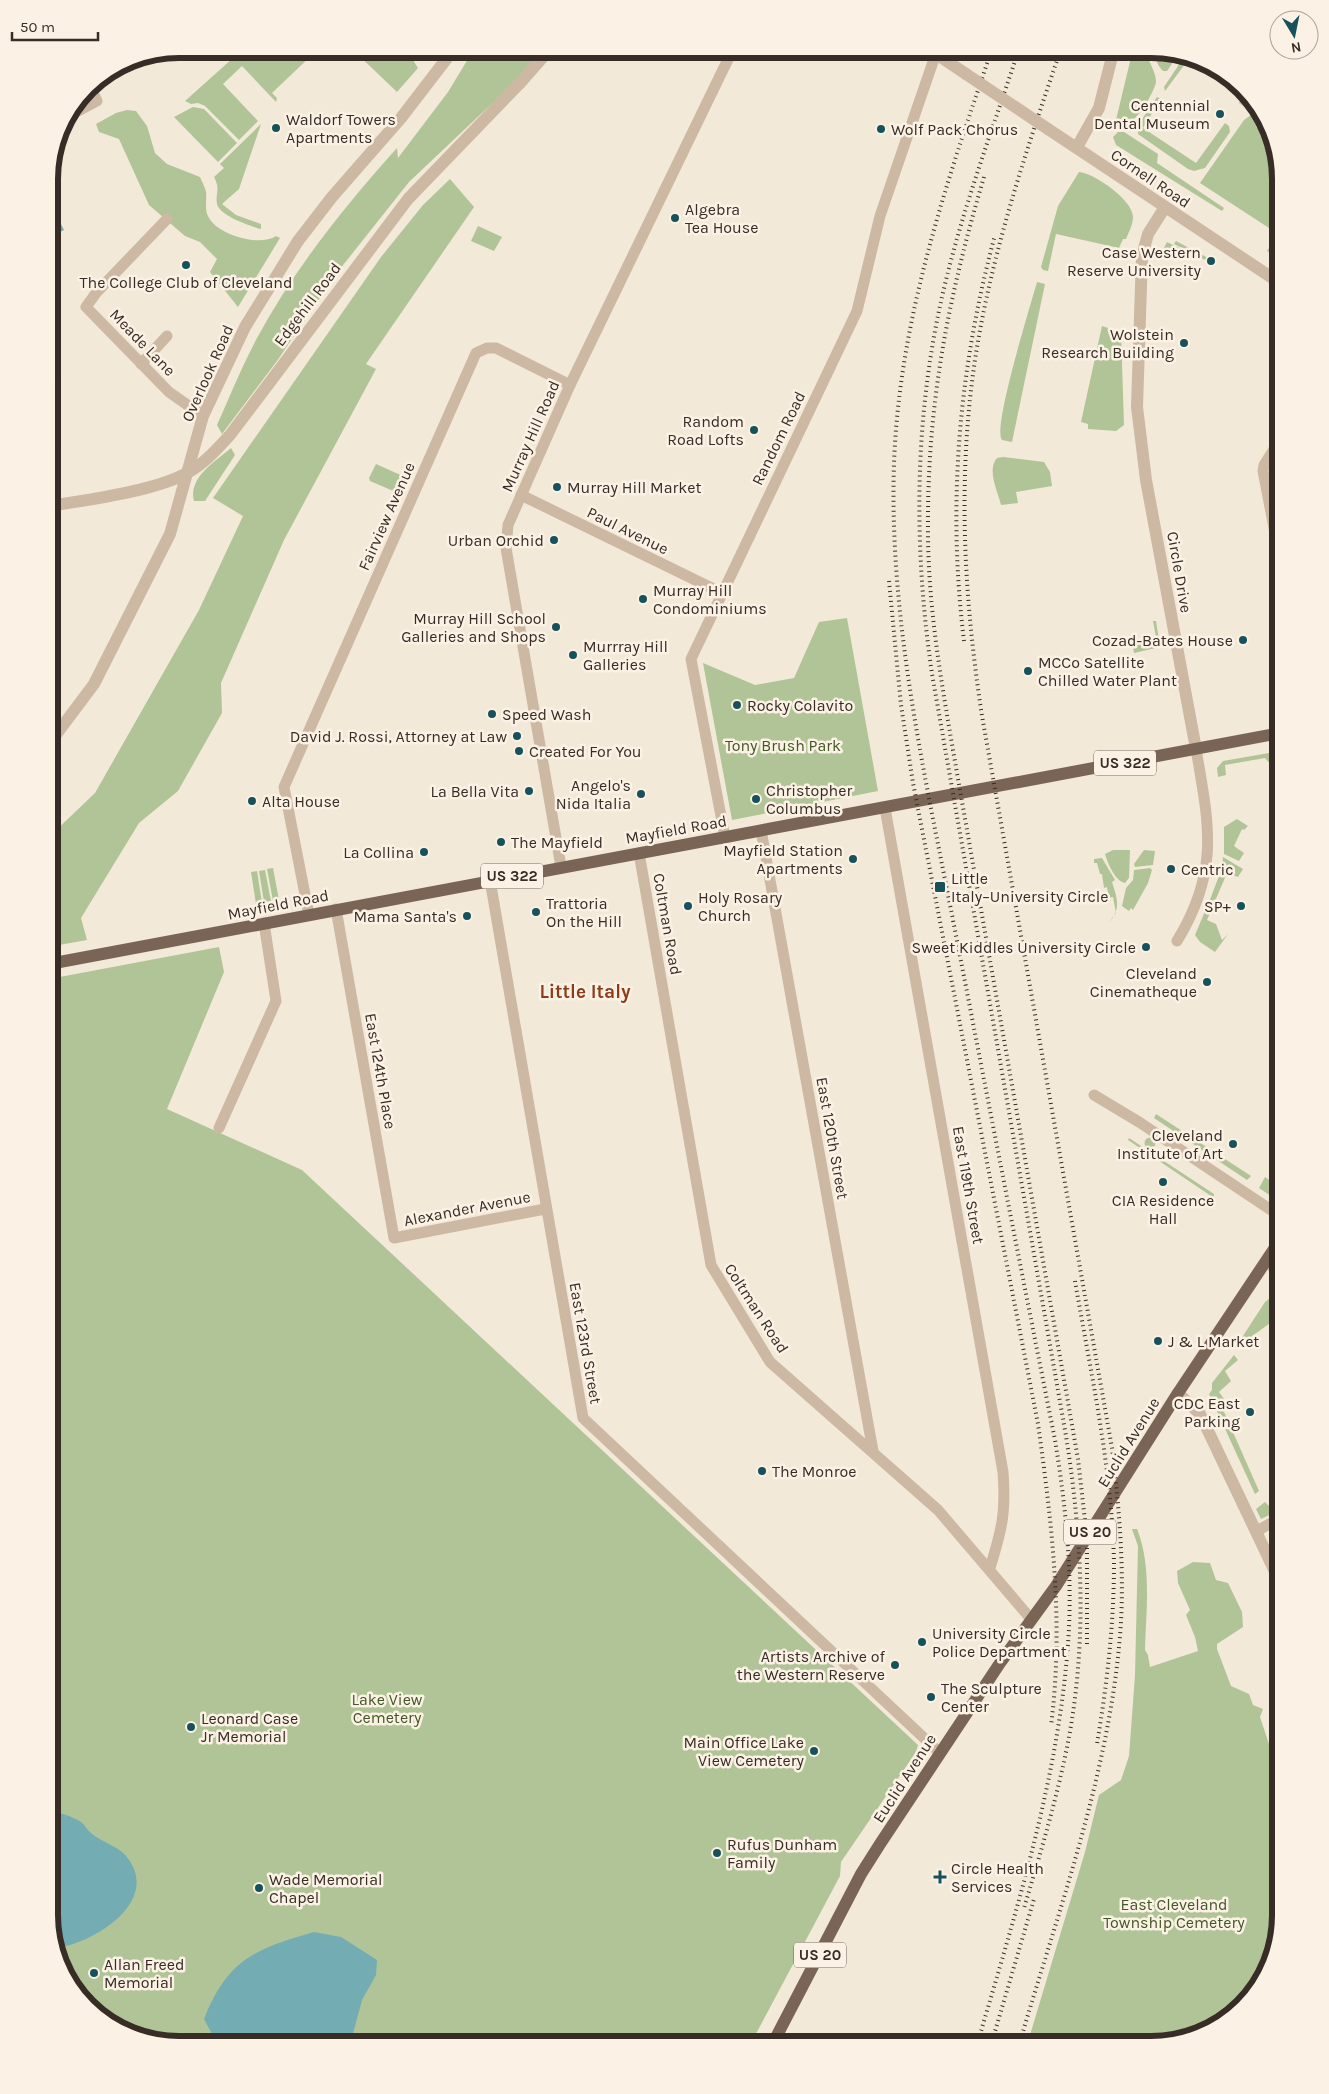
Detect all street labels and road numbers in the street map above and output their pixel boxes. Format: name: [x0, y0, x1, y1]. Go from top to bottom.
street label: Cornell Road: [1107, 145, 1194, 212]
street label: Edgehill Road: [270, 259, 345, 350]
street label: Meade Lane: [106, 305, 179, 380]
street label: Overlook Road: [178, 322, 237, 425]
street label: Murray Hill Road: [497, 378, 564, 495]
street label: Random Road: [748, 388, 809, 488]
street label: Fairview Avenue: [354, 459, 419, 573]
street label: Paul Avenue: [584, 503, 672, 558]
street label: Circle Drive: [1163, 530, 1196, 614]
road number: US 322: [1094, 750, 1156, 776]
street label: Mayfield Road: [624, 811, 728, 848]
road number: US 322: [481, 864, 543, 888]
street label: Coltman Road: [649, 872, 686, 977]
street label: Mayfield Road: [226, 885, 330, 924]
street label: East 124th Place: [361, 1012, 400, 1131]
street label: East 120th Street: [812, 1076, 853, 1201]
street label: East 119th Street: [949, 1125, 988, 1245]
street label: Alexander Avenue: [402, 1187, 532, 1230]
street label: Coltman Road: [721, 1260, 793, 1357]
street label: East 123rd Street: [565, 1281, 606, 1405]
street label: Euclid Avenue: [1093, 1394, 1164, 1491]
road number: US 20: [1064, 1520, 1116, 1544]
street label: Euclid Avenue: [869, 1730, 940, 1826]
road number: US 20: [794, 1942, 846, 1968]

